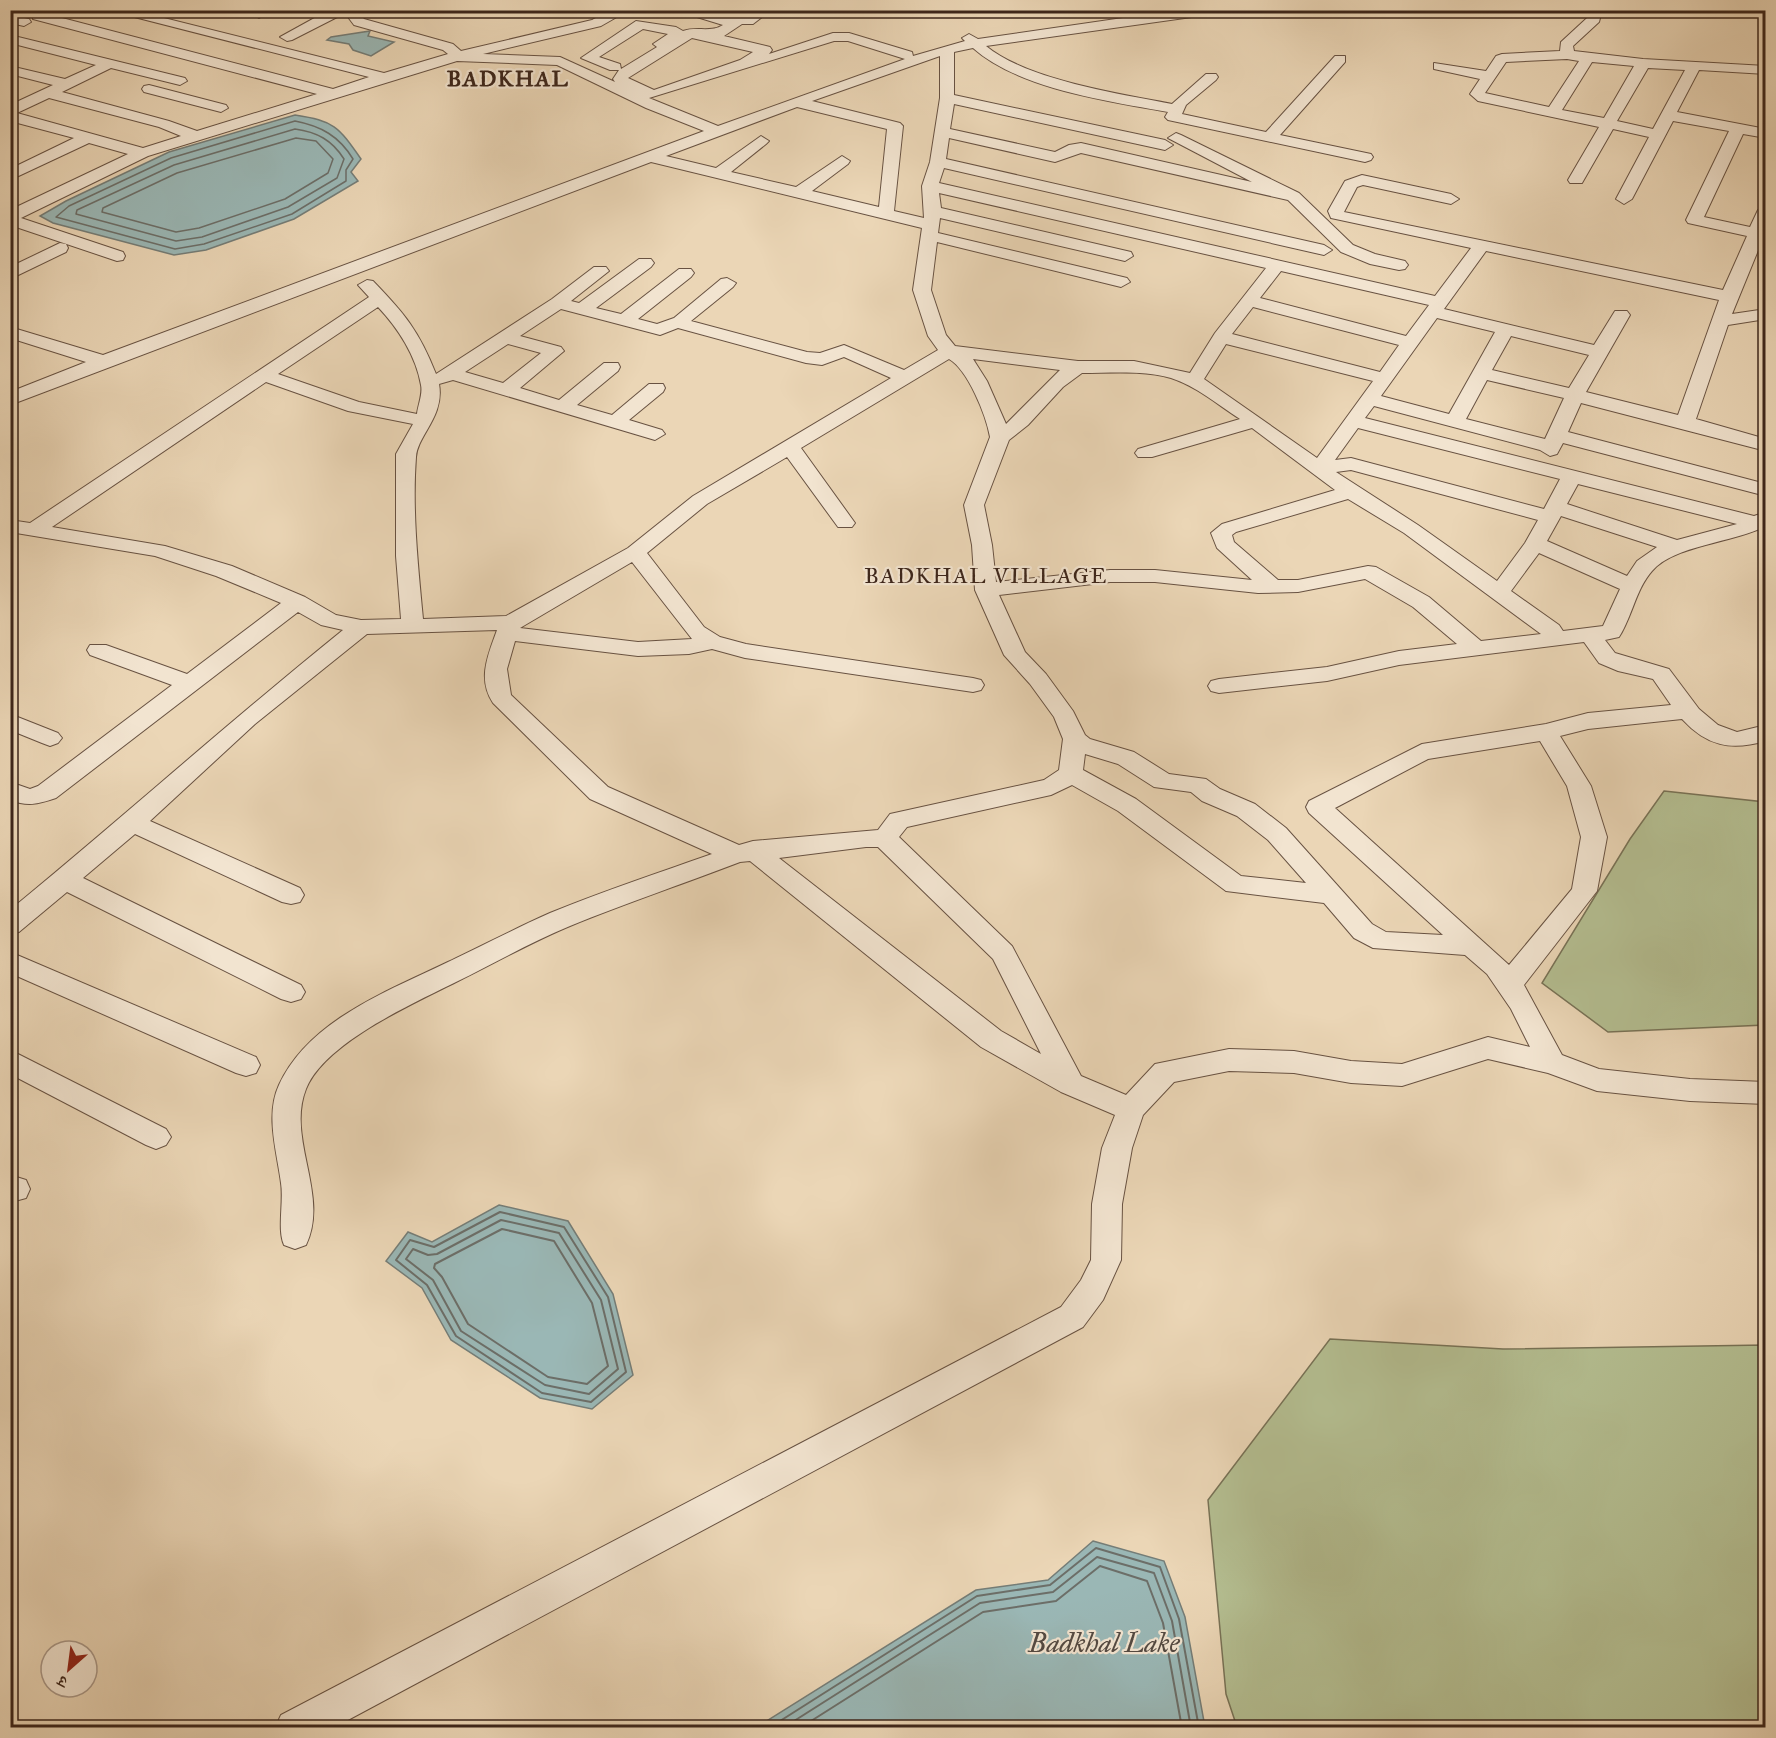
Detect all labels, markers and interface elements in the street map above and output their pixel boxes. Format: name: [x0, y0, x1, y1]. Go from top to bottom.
district label: BADKHAL: [447, 65, 569, 92]
district label: BADKHAL VILLAGE: [864, 562, 1108, 589]
water label: Badkhal Lake: [1027, 1626, 1180, 1659]
north arrow: [39, 1639, 99, 1699]
text: उ: [53, 1671, 71, 1693]

